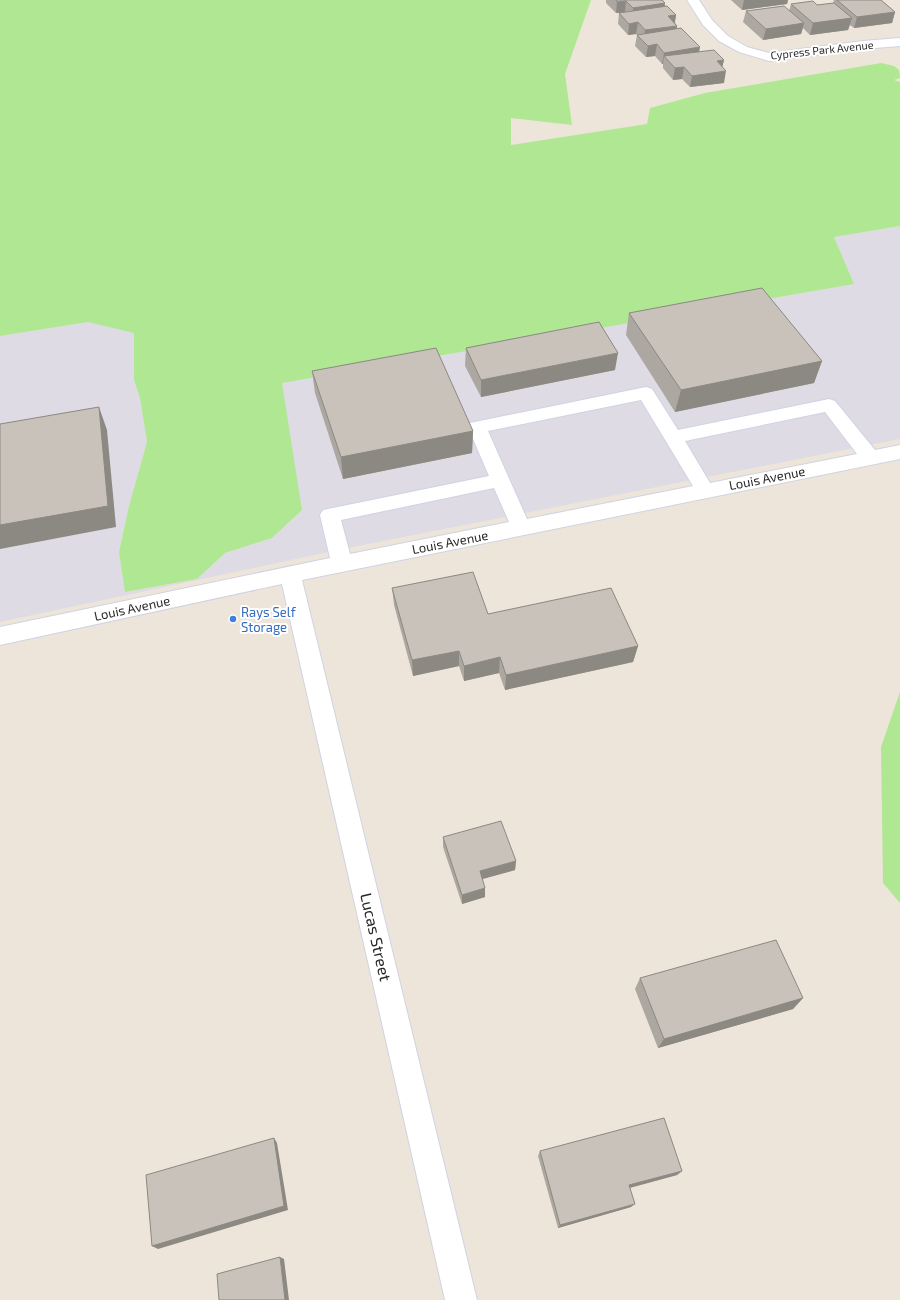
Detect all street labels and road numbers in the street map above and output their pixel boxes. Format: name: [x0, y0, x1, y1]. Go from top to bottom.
street label: Cypress Park Avenue: [770, 38, 874, 61]
street label: Louis Avenue: [727, 463, 807, 493]
street label: Louis Avenue: [410, 527, 490, 557]
street label: Louis Avenue: [92, 592, 172, 624]
street label: Lucas Street: [357, 891, 396, 983]

